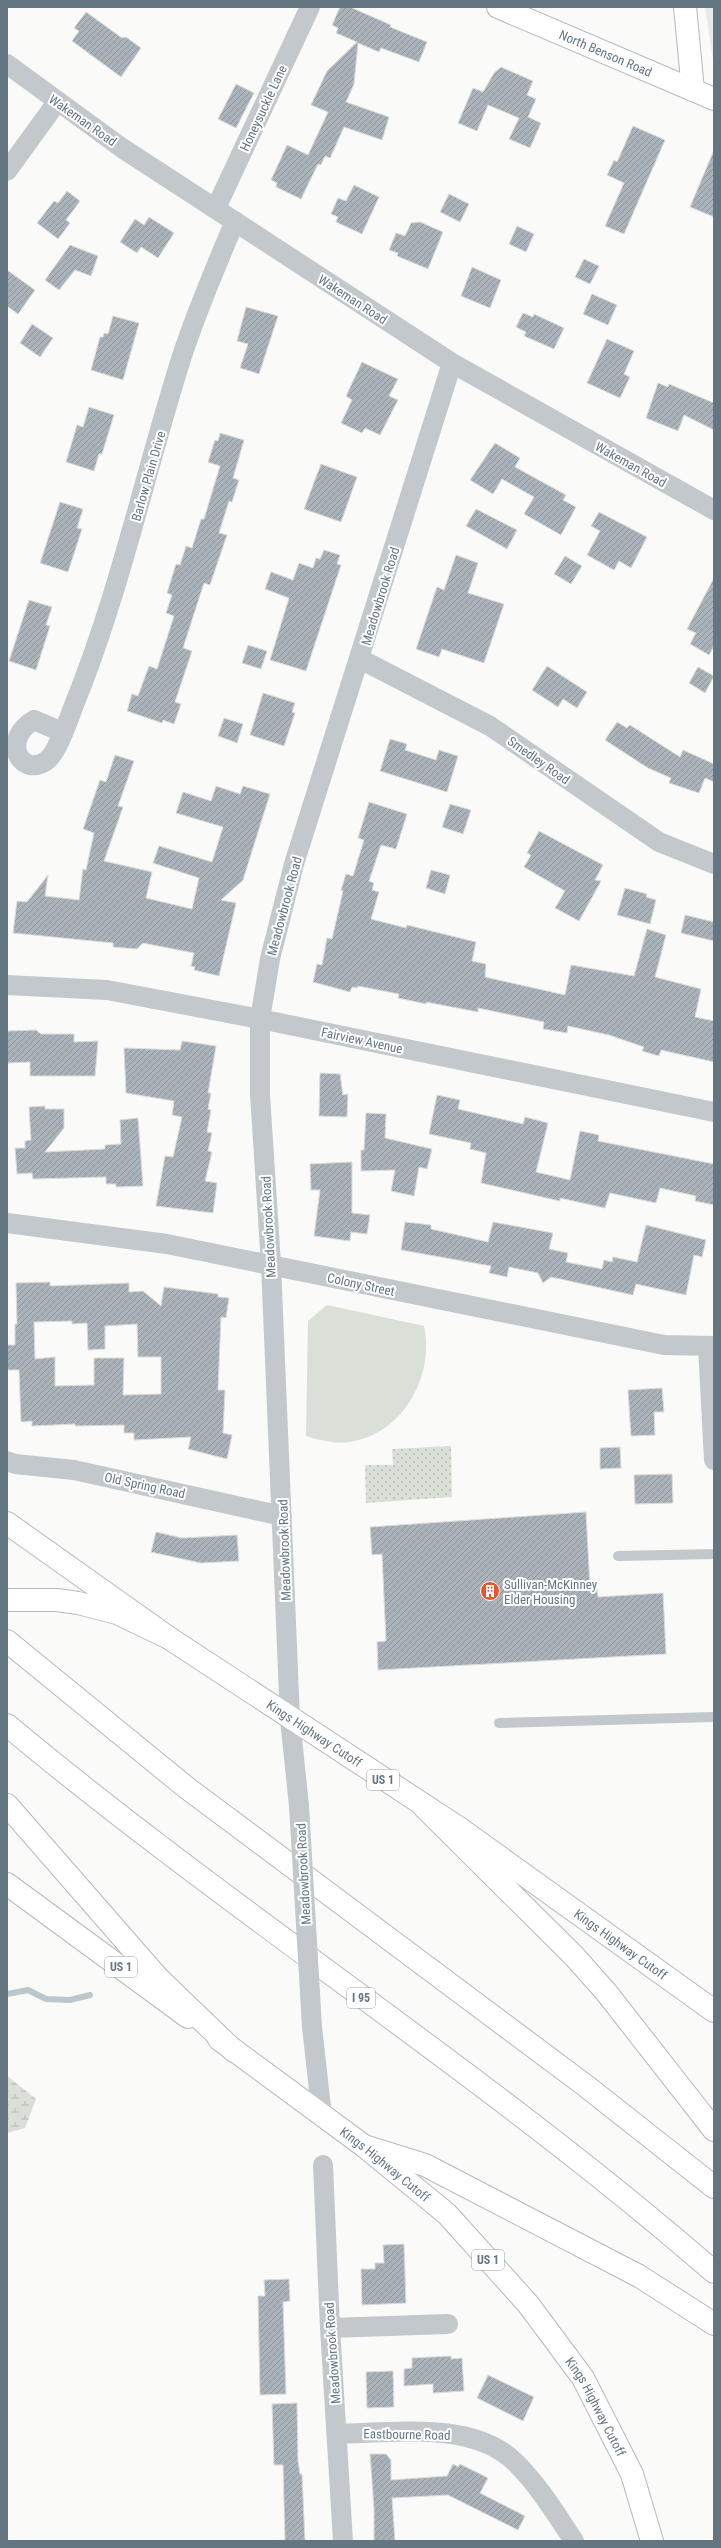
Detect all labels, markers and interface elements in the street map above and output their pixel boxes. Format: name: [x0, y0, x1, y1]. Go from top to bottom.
street label: North Benson Road: [557, 27, 654, 80]
street label: Honeysuckle Lane: [237, 63, 290, 154]
street label: Wakeman Road: [46, 92, 119, 149]
street label: Wakeman Road: [315, 272, 390, 327]
street label: Barlow Plain Drive: [128, 429, 168, 523]
street label: Wakeman Road: [593, 439, 669, 490]
street label: Meadowbrook Road: [358, 545, 403, 647]
street label: Smedley Road: [505, 733, 573, 787]
street label: Meadowbrook Road: [264, 855, 305, 957]
street label: Fairview Avenue: [320, 1025, 404, 1056]
street label: Meadowbrook Road: [258, 1176, 279, 1278]
street label: Colony Street: [326, 1270, 396, 1299]
street label: Old Spring Road: [103, 1470, 187, 1501]
street label: Meadowbrook Road: [275, 1499, 294, 1601]
place label: Sullivan-McKinney Elder Housing: [504, 1577, 598, 1607]
building icon: Sullivan-McKinney Elder Housing: [479, 1580, 501, 1602]
street label: Kings Highway Cutoff: [264, 1697, 365, 1770]
road number: US 1: [367, 1770, 399, 1790]
street label: Meadowbrook Road: [293, 1823, 314, 1925]
street label: Kings Highway Cutoff: [571, 1906, 670, 1983]
road number: US 1: [105, 1957, 137, 1977]
road number: I 95: [347, 1988, 375, 2008]
street label: Kings Highway Cutoff: [337, 2124, 433, 2205]
road number: US 1: [472, 2250, 504, 2270]
street label: Meadowbrook Road: [321, 2302, 344, 2404]
street label: Kings Highway Cutoff: [562, 2354, 629, 2459]
street label: Eastbourne Road: [363, 2426, 451, 2443]

